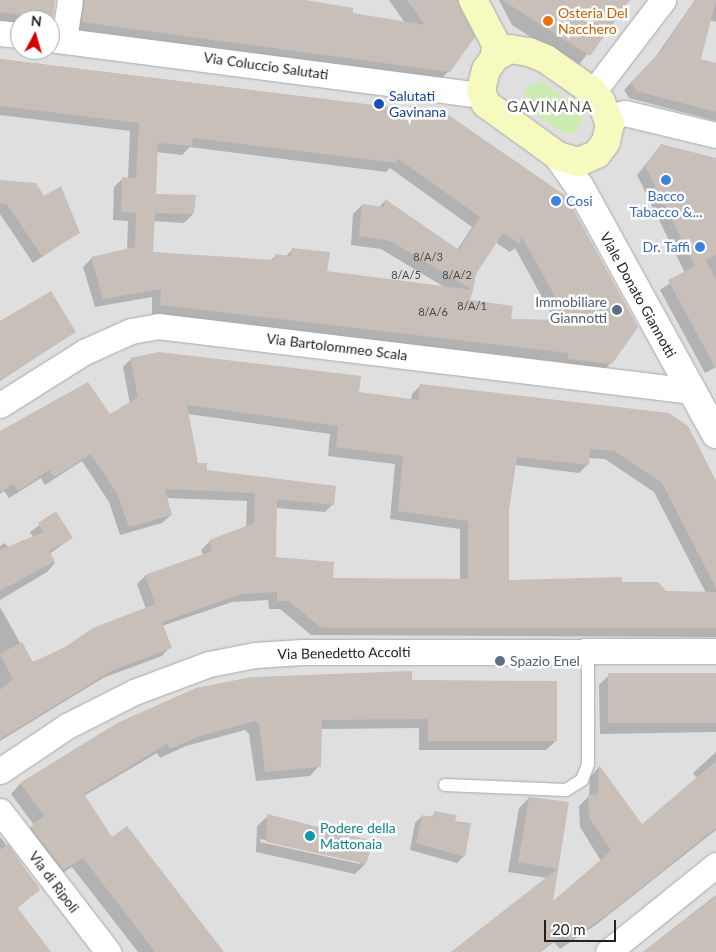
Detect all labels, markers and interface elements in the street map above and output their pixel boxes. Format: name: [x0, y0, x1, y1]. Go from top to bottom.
place label: Osteria Del Nacchero: [558, 5, 628, 38]
north arrow: [10, 10, 60, 60]
text: N: [30, 12, 43, 30]
marker: Osteria Del Nacchero: [542, 15, 554, 27]
street label: Via Coluccio Salutati: [203, 49, 329, 83]
place label: Salutati Gavinana: [389, 88, 446, 120]
marker: Salutati Gavinana: [373, 98, 385, 110]
district label: GAVINANA: [506, 98, 594, 116]
marker: Bacco Tabacco &...: [660, 174, 672, 186]
place label: Bacco Tabacco &...: [630, 188, 702, 220]
place label: Cosi: [566, 193, 593, 209]
marker: Cosi: [550, 195, 562, 207]
street label: Viale Donato Giannotti: [597, 229, 679, 361]
place label: Dr. Taffi: [642, 239, 690, 255]
marker: Dr. Taffi: [694, 241, 706, 253]
house number: 8/A/3: [413, 250, 443, 264]
house number: 8/A/5: [391, 268, 421, 282]
house number: 8/A/2: [442, 268, 472, 282]
place label: Immobiliare Giannotti: [535, 294, 607, 326]
house number: 8/A/1: [457, 299, 487, 313]
marker: Immobiliare Giannotti: [611, 304, 623, 316]
house number: 8/A/6: [418, 305, 448, 319]
street label: Via Bartolommeo Scala: [266, 330, 408, 364]
street label: Via Benedetto Accolti: [277, 643, 411, 663]
place label: Spazio Enel: [510, 653, 580, 669]
marker: Spazio Enel: [494, 655, 506, 667]
place label: Podere della Mattonaia: [320, 820, 396, 852]
marker: Podere della Mattonaia: [304, 830, 316, 842]
street label: Via di Ripoli: [25, 848, 83, 916]
scale bar: [546, 910, 618, 942]
text: 20 m: [552, 920, 586, 938]

